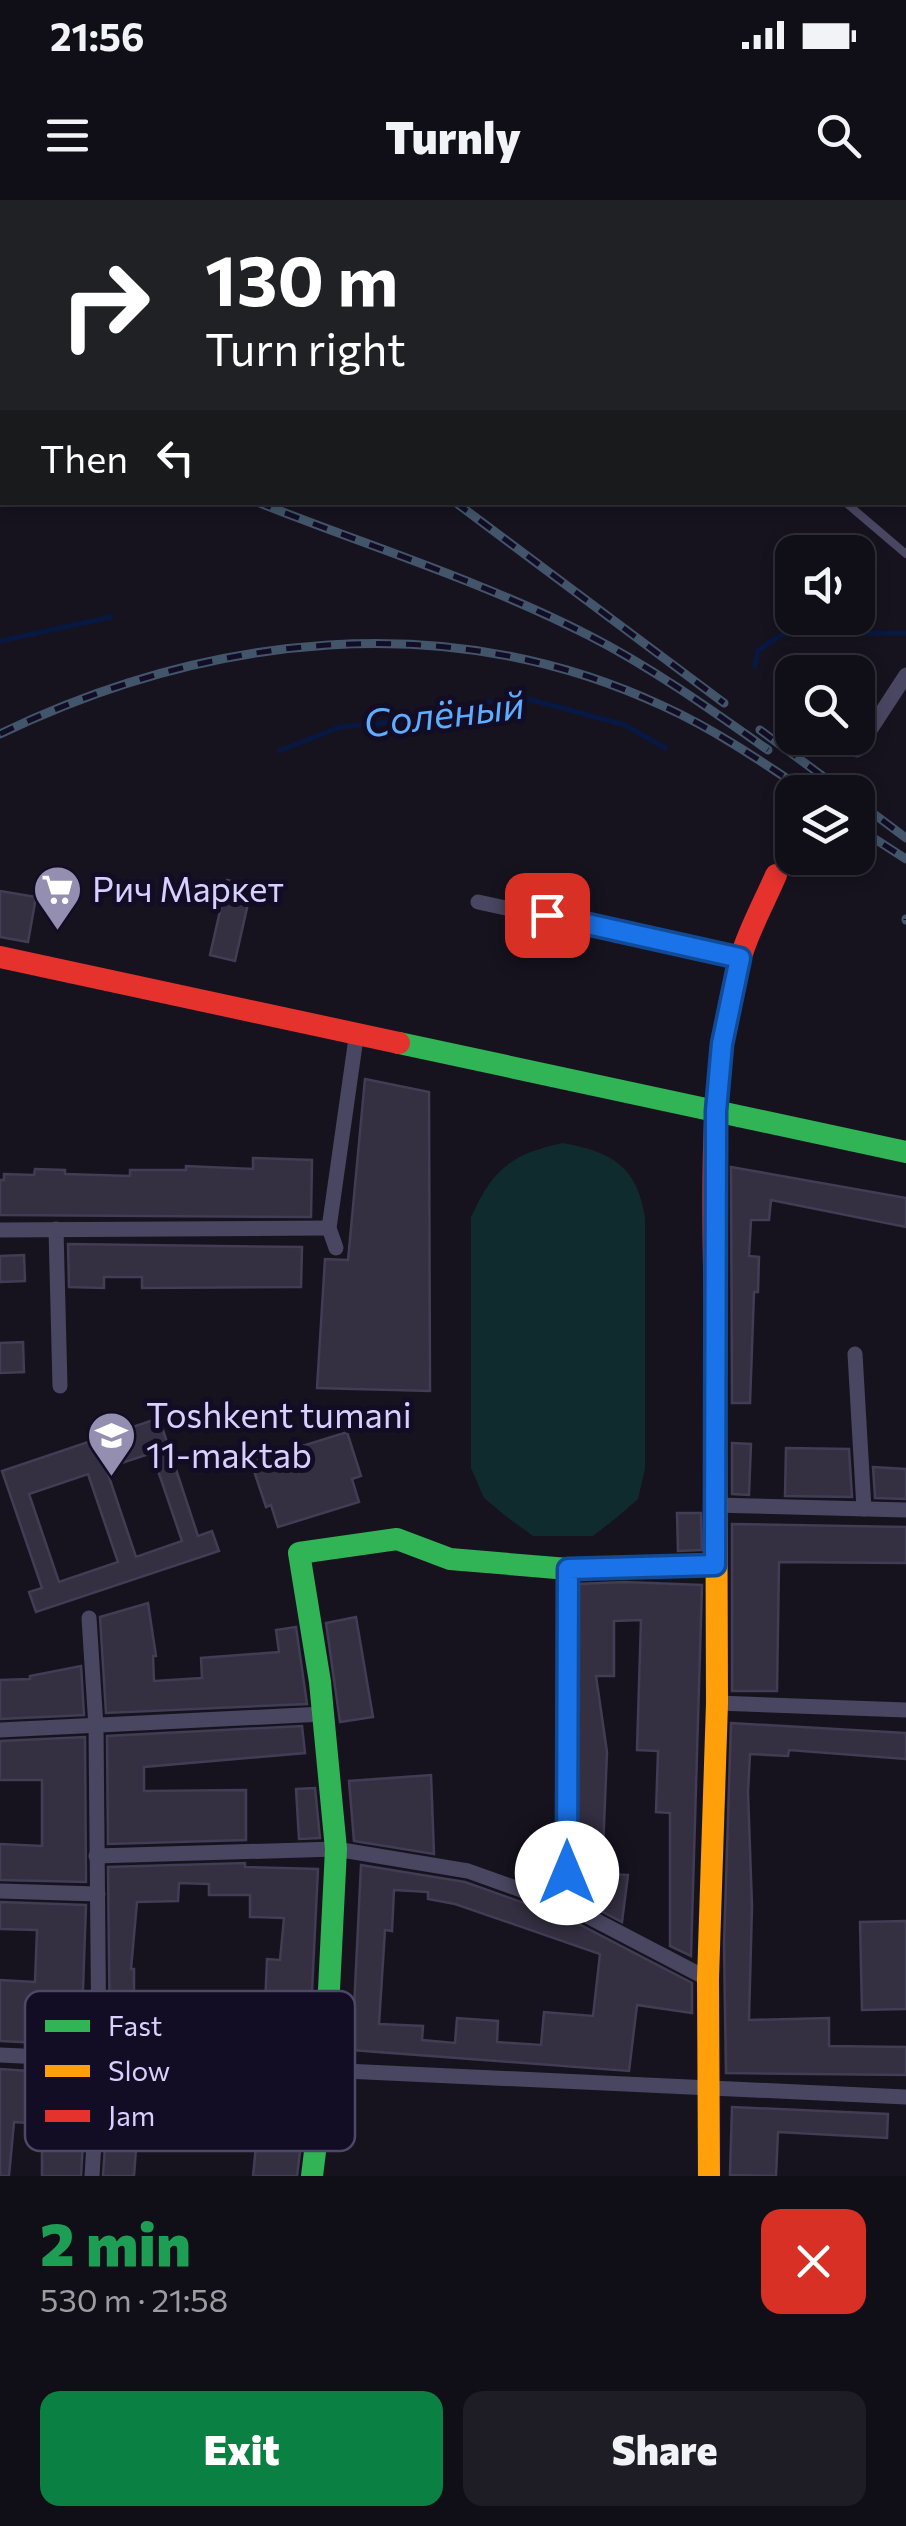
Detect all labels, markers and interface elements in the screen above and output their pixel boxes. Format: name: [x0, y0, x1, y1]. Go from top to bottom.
text: 21:56: [50, 12, 144, 59]
icon: menu: [40, 108, 95, 163]
text: Turnly: [385, 108, 521, 163]
icon: search: [811, 108, 866, 163]
text: 130 m: [205, 235, 398, 320]
icon: right: [40, 240, 170, 370]
text: Turn right: [205, 320, 406, 375]
icon: left: [148, 430, 203, 485]
text: Then: [40, 434, 128, 481]
map controls: [775, 535, 875, 875]
button: sound: [775, 535, 875, 635]
button: search: [775, 655, 875, 755]
water label: Солёный: [361, 679, 527, 746]
button: layers: [775, 775, 875, 875]
supermarket icon: Рич Маркет: [31, 864, 83, 932]
place label: Рич Маркет: [92, 866, 284, 909]
pin: [505, 873, 590, 958]
icon: arrive: [520, 888, 575, 943]
place label: Toshkent tumani 11-maktab: [146, 1392, 412, 1475]
school or university icon: Toshkent tumani 11-maktab: [85, 1410, 137, 1478]
position arrow: [515, 1821, 619, 1925]
legend: [25, 1991, 355, 2151]
text: Fast: [108, 2008, 162, 2042]
text: Slow: [108, 2053, 170, 2087]
text: Jam: [108, 2098, 155, 2132]
text: 2 min: [40, 2205, 191, 2278]
button: close: [761, 2209, 866, 2314]
text: 530 m · 21:58: [40, 2279, 228, 2319]
button: Exit: [40, 2391, 443, 2506]
button: Share: [463, 2391, 866, 2506]

